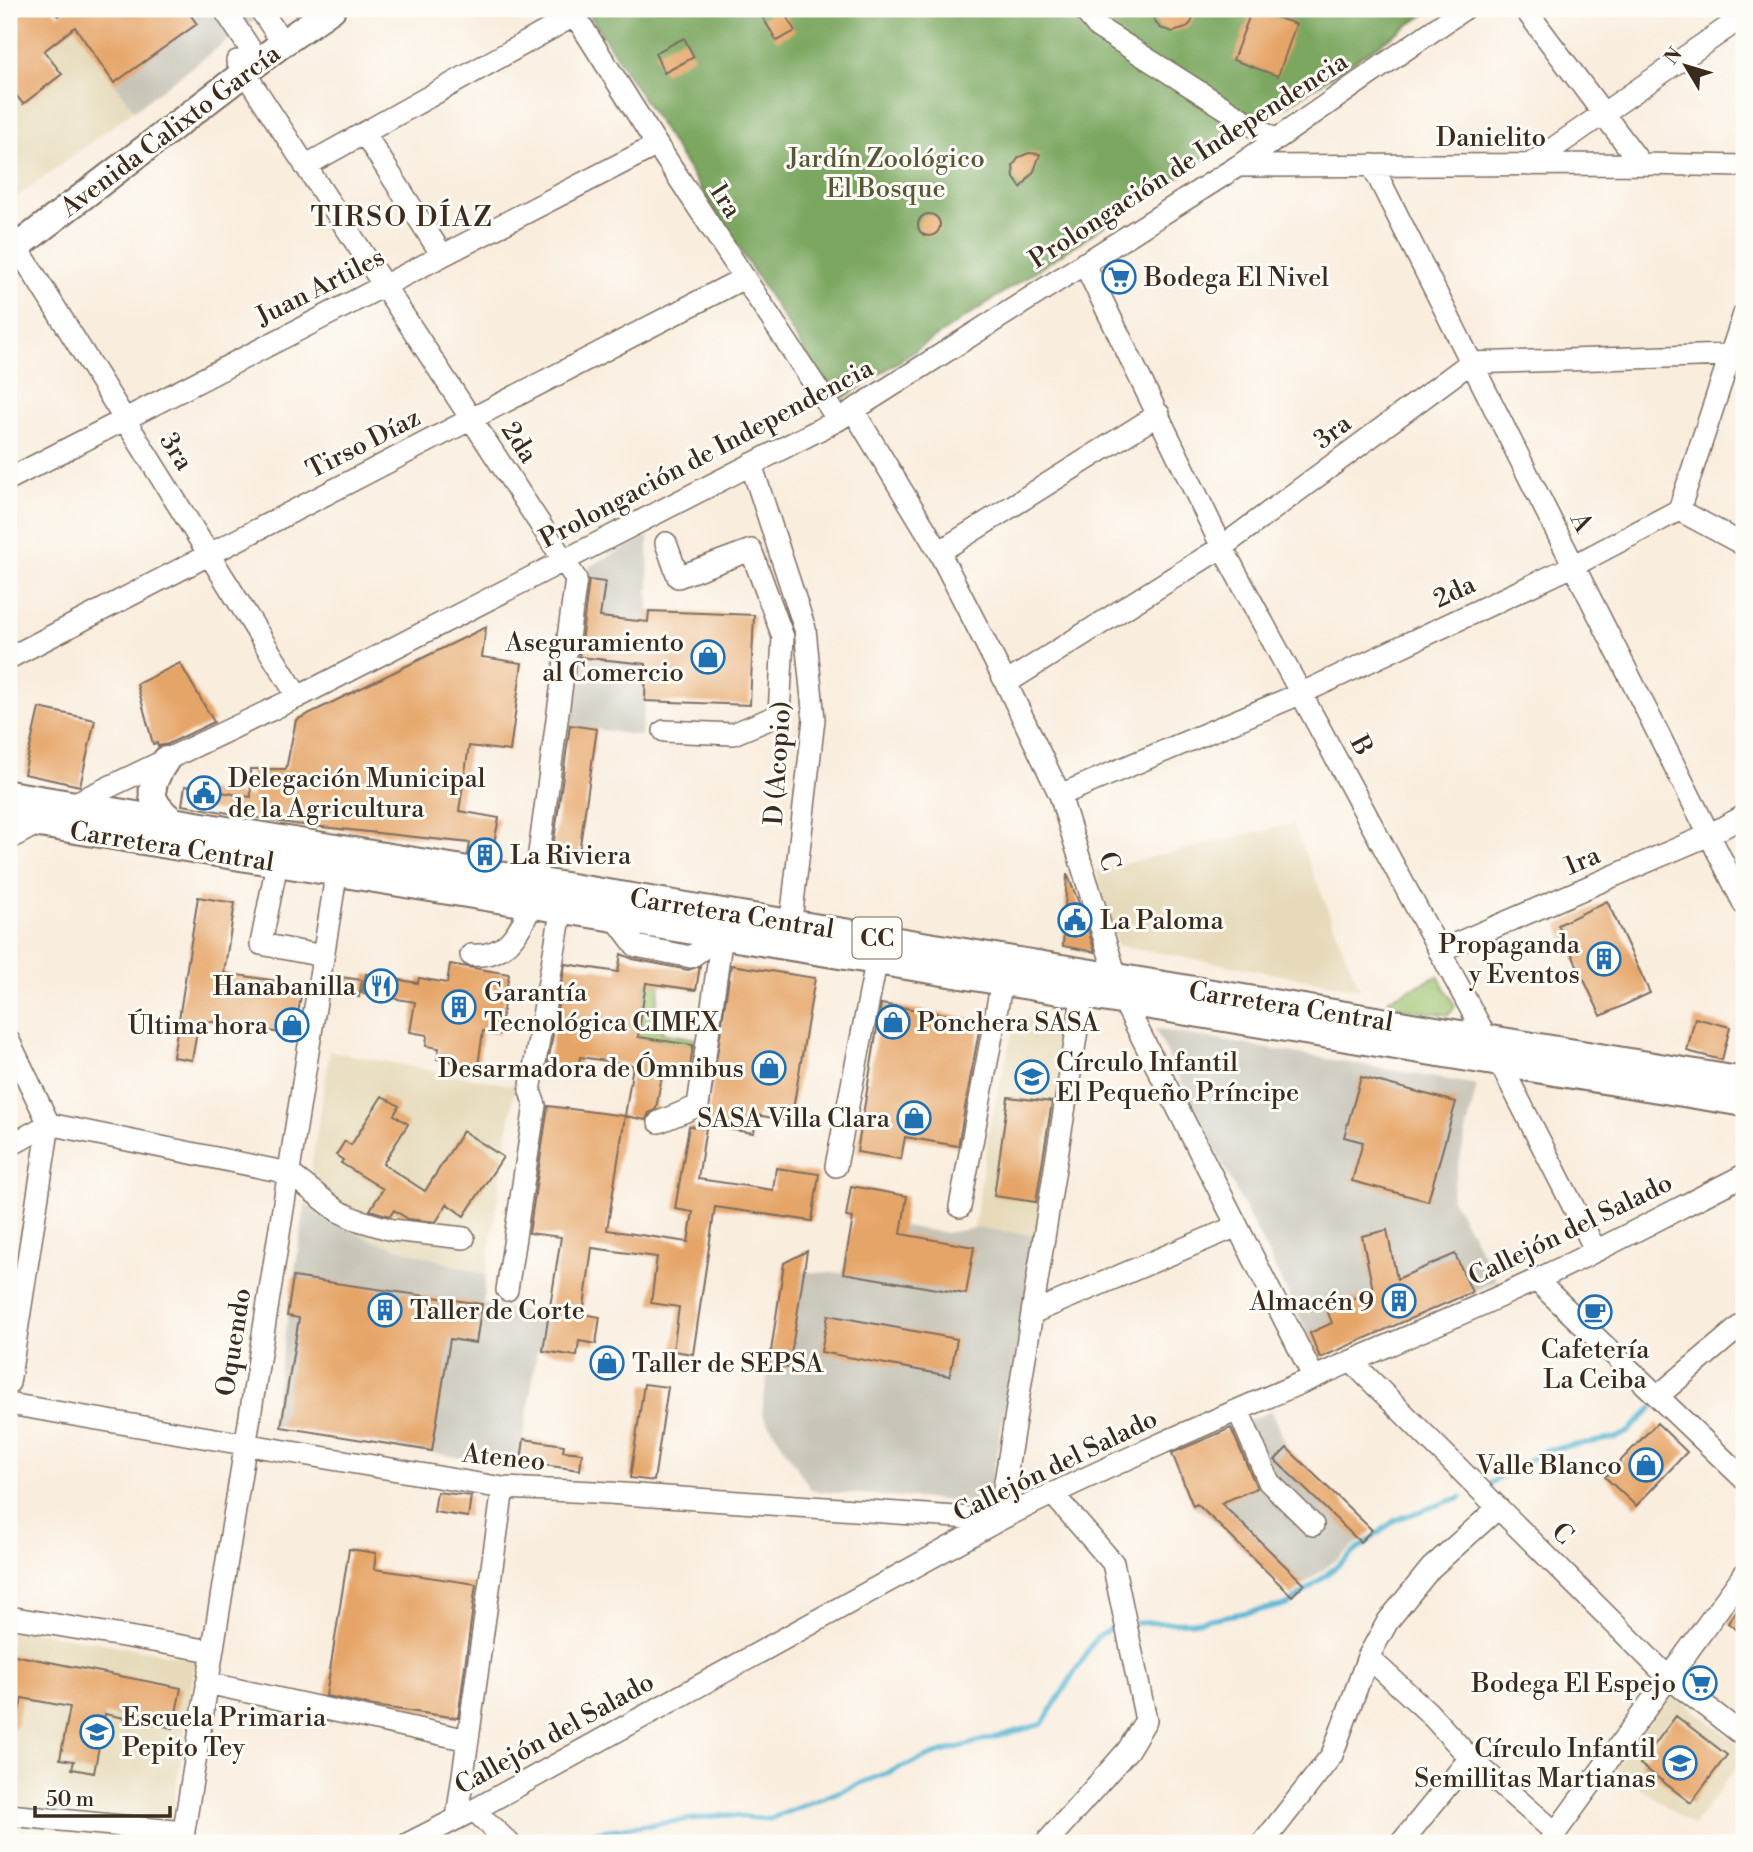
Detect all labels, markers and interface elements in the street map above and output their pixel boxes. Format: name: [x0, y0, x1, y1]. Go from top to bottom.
north arrow: [1652, 32, 1722, 102]
street label: Avenida Calixto García: [54, 37, 288, 225]
text: N: [1659, 43, 1687, 69]
street label: Prolongación de Independencia: [1023, 45, 1355, 276]
street label: Danielito: [1436, 122, 1546, 154]
park label: Jardín Zoológico El Bosque: [786, 143, 985, 205]
street label: 1ra: [702, 177, 749, 225]
district label: TIRSO DÍAZ: [310, 198, 494, 235]
street label: Juan Artiles: [250, 241, 390, 333]
supermarket icon: Bodega El Nivel: [1100, 258, 1138, 296]
place label: Bodega El Nivel: [1143, 262, 1329, 294]
street label: Prolongación de Independencia: [534, 352, 880, 556]
street label: Tirso Díaz: [301, 402, 426, 486]
street label: 3ra: [1308, 407, 1358, 456]
street label: 2da: [494, 416, 545, 470]
street label: 3ra: [152, 427, 200, 477]
street label: A: [1562, 506, 1600, 539]
street label: 2da: [1428, 568, 1481, 615]
place label: Aseguramiento al Comercio: [505, 627, 684, 689]
shop icon: Aseguramiento al Comercio: [689, 638, 727, 676]
street label: D (Acopio): [758, 700, 798, 826]
street label: B: [1342, 729, 1380, 761]
place label: Delegación Municipal de la Agricultura: [228, 763, 486, 825]
public building icon: Delegación Municipal de la Agricultura: [185, 774, 223, 812]
street label: Carretera Central: [67, 815, 277, 879]
building icon: La Riviera: [466, 836, 504, 874]
street label: 1ra: [1560, 839, 1606, 883]
place label: La Riviera: [510, 840, 632, 872]
street label: C: [1091, 848, 1127, 875]
street label: Carretera Central: [627, 882, 837, 946]
public building icon: La Paloma: [1056, 901, 1094, 939]
place label: La Paloma: [1100, 905, 1224, 937]
road number: CC: [852, 918, 902, 958]
place label: Propaganda y Eventos: [1438, 929, 1581, 991]
building icon: Propaganda y Eventos: [1585, 940, 1623, 978]
restaurant icon: Hanabanilla: [362, 967, 400, 1005]
place label: Hanabanilla: [213, 971, 357, 1003]
street label: Carretera Central: [1186, 975, 1396, 1039]
place label: Garantía Tecnológica CIMEX: [484, 977, 720, 1039]
building icon: Garantía Tecnológica CIMEX: [440, 988, 478, 1026]
shop icon: Ponchera SASA: [874, 1003, 912, 1041]
shop icon: Última hora: [273, 1006, 311, 1044]
place label: Ponchera SASA: [917, 1007, 1100, 1039]
place label: Última hora: [128, 1008, 269, 1042]
place label: Círculo Infantil El Pequeño Príncipe: [1056, 1047, 1299, 1109]
shop icon: Desarmadora de Ómnibus: [750, 1049, 788, 1087]
place label: Desarmadora de Ómnibus: [438, 1051, 744, 1085]
school or university icon: Círculo Infantil El Pequeño Príncipe: [1013, 1058, 1051, 1096]
shop icon: SASA Villa Clara: [895, 1099, 933, 1137]
place label: SASA Villa Clara: [697, 1103, 891, 1135]
street label: Callejón del Salado: [1463, 1167, 1678, 1293]
building icon: Almacén 9: [1380, 1282, 1418, 1320]
street label: Oquendo: [210, 1286, 258, 1399]
place label: Almacén 9: [1249, 1286, 1374, 1318]
building icon: Taller de Corte: [366, 1291, 404, 1329]
cafe icon: Cafetería La Ceiba: [1576, 1293, 1614, 1331]
place label: Taller de Corte: [410, 1295, 585, 1327]
place label: Cafetería La Ceiba: [1541, 1334, 1650, 1396]
shop icon: Taller de SEPSA: [588, 1344, 626, 1382]
place label: Taller de SEPSA: [632, 1348, 824, 1380]
street label: Callejón del Salado: [948, 1403, 1163, 1529]
street label: Ateneo: [460, 1438, 547, 1478]
shop icon: Valle Blanco: [1627, 1446, 1665, 1484]
place label: Valle Blanco: [1475, 1450, 1622, 1482]
street label: C: [1545, 1516, 1580, 1551]
supermarket icon: Bodega El Espejo: [1681, 1664, 1719, 1702]
street label: Callejón del Salado: [449, 1666, 660, 1802]
place label: Bodega El Espejo: [1471, 1668, 1676, 1700]
place label: Escuela Primaria Pepito Tey: [122, 1702, 327, 1764]
school or university icon: Escuela Primaria Pepito Tey: [78, 1713, 116, 1751]
place label: Círculo Infantil Semillitas Martianas: [1414, 1733, 1656, 1795]
school or university icon: Círculo Infantil Semillitas Martianas: [1661, 1744, 1699, 1782]
scale bar: [35, 1775, 170, 1819]
text: 50 m: [46, 1787, 94, 1813]

